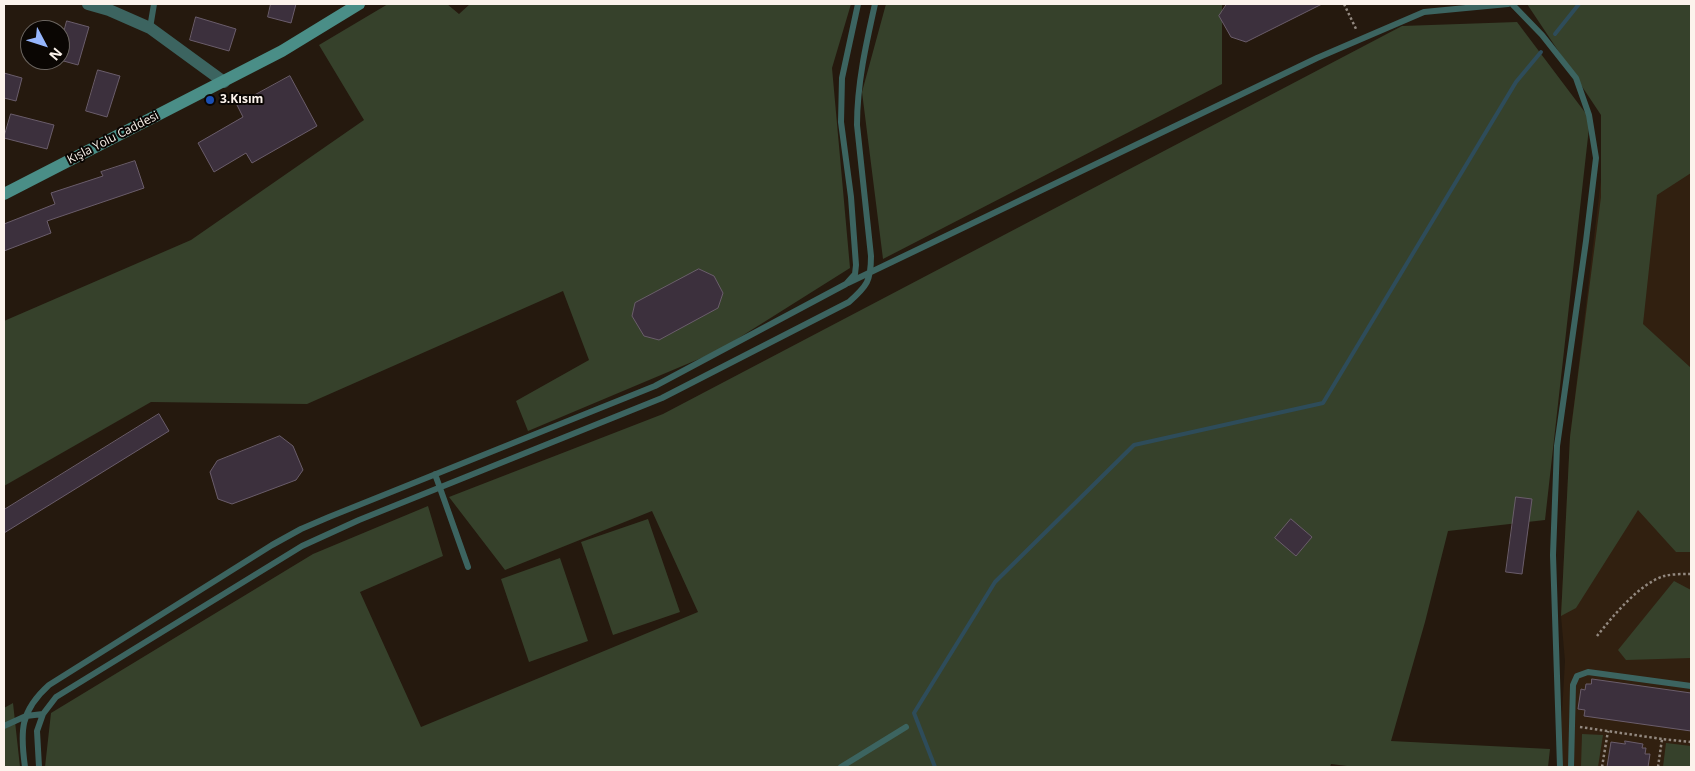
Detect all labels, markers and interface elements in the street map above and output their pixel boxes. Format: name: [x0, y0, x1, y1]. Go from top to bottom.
north arrow: [20, 20, 70, 70]
text: N: [45, 44, 67, 65]
place label: 3.Kısım: [220, 93, 263, 107]
marker: 3.Kısım: [204, 94, 216, 106]
street label: Kışla Yolu Caddesi: [65, 109, 161, 167]

